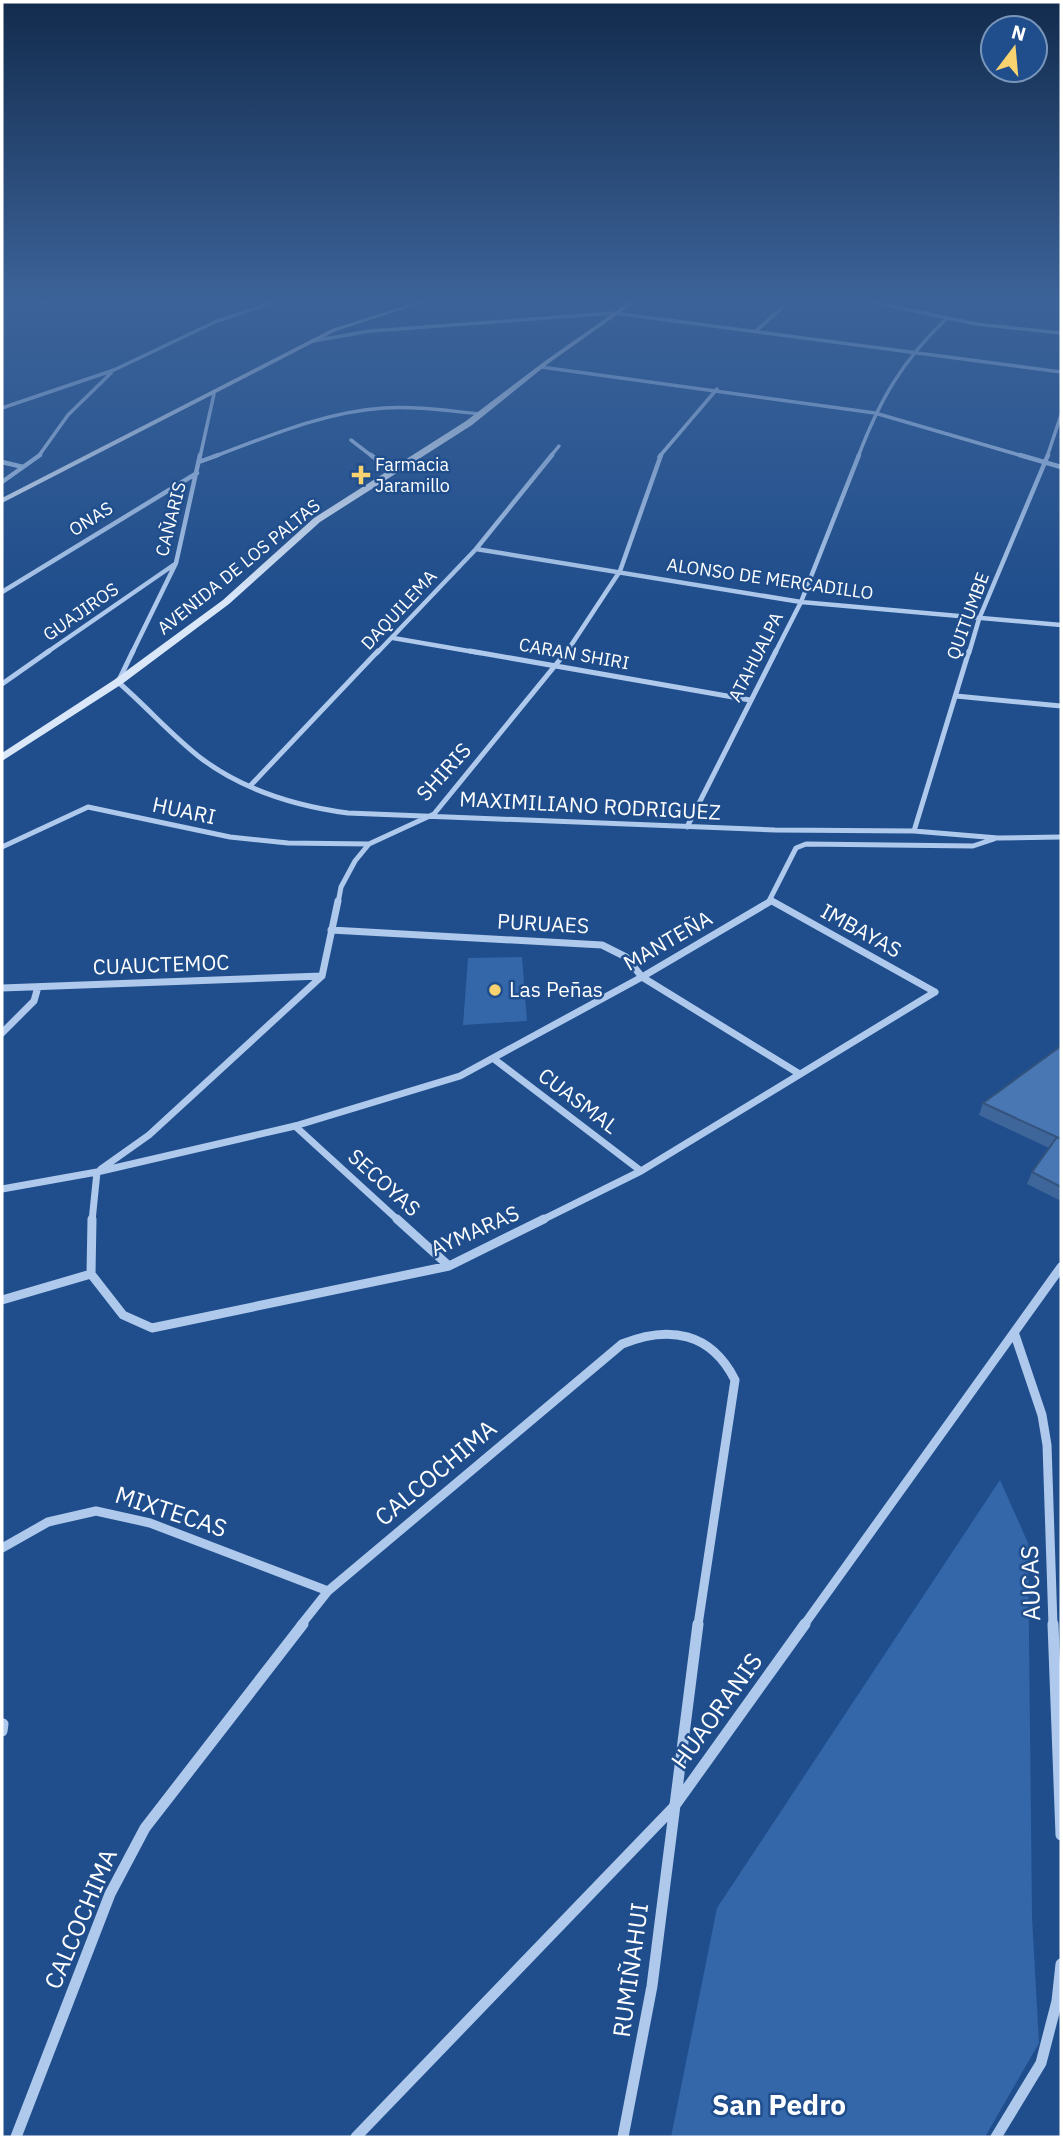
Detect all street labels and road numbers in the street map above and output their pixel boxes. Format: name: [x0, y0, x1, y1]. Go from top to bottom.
street label: CAÑARIS: [150, 479, 191, 559]
street label: AVENIDA DE LOS PALTAS: [153, 494, 325, 639]
street label: ONAS: [65, 496, 117, 541]
street label: ALONSO DE MERCADILLO: [665, 553, 875, 604]
street label: DAQUILEMA: [356, 565, 442, 654]
street label: QUITUMBE: [941, 569, 994, 663]
street label: GUAJIROS: [38, 577, 123, 646]
street label: ATAHUALPA: [723, 608, 788, 706]
street label: CARAN SHIRI: [517, 632, 631, 675]
street label: SHIRIS: [410, 736, 477, 807]
street label: MAXIMILIANO RODRIGUEZ: [459, 784, 721, 826]
street label: HUARI: [150, 790, 218, 830]
street label: IMBAYAS: [816, 896, 907, 964]
street label: MANTEÑA: [618, 904, 717, 977]
street label: PURUAES: [496, 907, 590, 939]
street label: CUAUCTEMOC: [92, 948, 230, 980]
street label: CUASMAL: [533, 1061, 624, 1140]
street label: SECOYAS: [342, 1142, 427, 1222]
street label: AYMARAS: [426, 1198, 523, 1262]
street label: CALCOCHIMA: [368, 1412, 503, 1533]
street label: MIXTECAS: [111, 1478, 231, 1544]
street label: AUCAS: [1013, 1545, 1047, 1621]
street label: HUAORANIS: [663, 1646, 769, 1775]
street label: CALCOCHIMA: [36, 1844, 124, 1994]
street label: RUMIÑAHUI: [605, 1900, 655, 2039]

